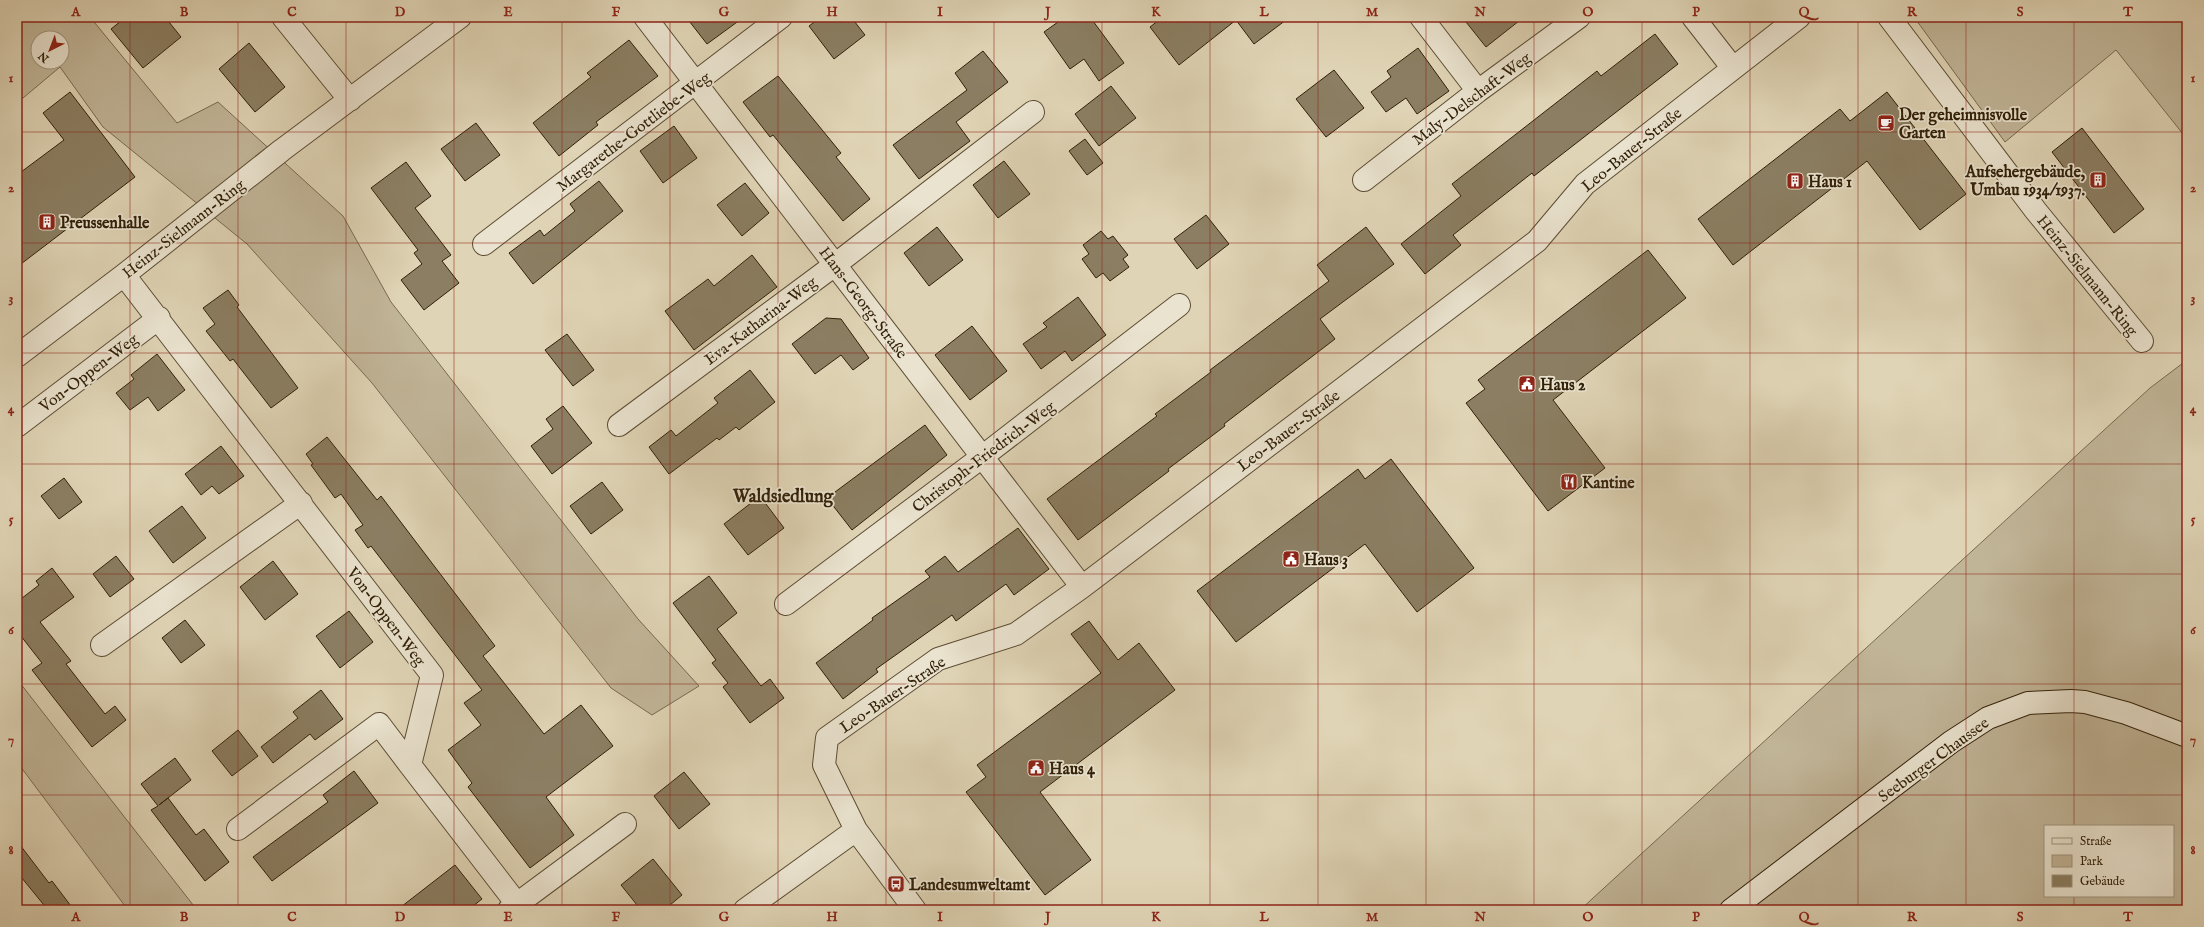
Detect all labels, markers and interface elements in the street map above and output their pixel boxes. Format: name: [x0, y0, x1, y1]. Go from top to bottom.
text: A: [71, 4, 82, 21]
text: B: [180, 4, 189, 21]
text: C: [287, 4, 297, 21]
text: D: [395, 4, 406, 21]
text: E: [503, 4, 513, 21]
text: F: [612, 4, 621, 21]
text: G: [719, 4, 730, 21]
text: H: [826, 4, 838, 21]
text: I: [937, 4, 943, 21]
text: J: [1043, 4, 1051, 21]
text: K: [1151, 4, 1161, 21]
text: L: [1258, 4, 1269, 21]
text: M: [1366, 4, 1379, 21]
text: N: [1473, 4, 1486, 21]
text: O: [1583, 4, 1594, 21]
text: P: [1692, 4, 1700, 21]
text: Q: [1799, 4, 1819, 21]
text: R: [1907, 4, 1918, 21]
text: S: [2017, 4, 2024, 21]
text: T: [2122, 4, 2133, 21]
north arrow: [30, 30, 70, 70]
text: N: [35, 48, 53, 66]
street label: Maly-Delschaft-Weg: [1409, 48, 1536, 151]
street label: Margarethe-Gottliebe-Weg: [553, 68, 715, 197]
text: 1: [9, 70, 14, 87]
text: 1: [2191, 70, 2196, 87]
street label: Leo-Bauer-Straße: [1578, 104, 1687, 197]
place label: Der geheimnisvolle Garten: [1899, 106, 2028, 144]
cafe icon: Der geheimnisvolle Garten: [1876, 113, 1896, 133]
place label: Aufsehergebäude, Umbau 1934/1937.: [1965, 163, 2086, 201]
building icon: Aufsehergebäude, Umbau 1934/1937.: [2088, 170, 2108, 190]
building icon: Haus 1: [1785, 171, 1805, 191]
place label: Haus 1: [1808, 173, 1852, 193]
street label: Heinz-Sielmann-Ring: [119, 175, 250, 284]
text: 2: [8, 180, 14, 197]
text: 2: [2190, 180, 2196, 197]
building icon: Preussenhalle: [37, 212, 57, 232]
street label: Heinz-Sielmann-Ring: [2031, 212, 2142, 341]
place label: Preussenhalle: [60, 214, 150, 234]
street label: Hans-Georg-Straße: [814, 243, 911, 363]
street label: Eva-Katharina-Weg: [701, 273, 821, 370]
text: 3: [9, 290, 14, 307]
text: 3: [2191, 290, 2196, 307]
street label: Von-Oppen-Weg: [35, 330, 143, 418]
public building icon: Haus 2: [1517, 374, 1537, 394]
place label: Haus 2: [1540, 376, 1586, 396]
street label: Leo-Bauer-Straße: [1234, 386, 1345, 477]
street label: Christoph-Friedrich-Weg: [909, 397, 1060, 518]
text: 4: [8, 401, 15, 418]
text: 4: [2190, 401, 2197, 418]
restaurant icon: Kantine: [1559, 472, 1579, 492]
place label: Kantine: [1582, 474, 1635, 494]
district label: Waldsiedlung: [732, 486, 835, 509]
text: 5: [9, 511, 14, 528]
text: 5: [2191, 511, 2196, 528]
public building icon: Haus 3: [1281, 549, 1301, 569]
place label: Haus 3: [1304, 551, 1348, 571]
street label: Von-Oppen-Weg: [341, 563, 429, 671]
text: 6: [8, 622, 14, 639]
text: 6: [2190, 622, 2196, 639]
street label: Leo-Bauer-Straße: [836, 653, 950, 738]
street label: Seeburger Chaussee: [1875, 714, 1993, 808]
text: 7: [8, 732, 14, 749]
text: 7: [2190, 732, 2196, 749]
public building icon: Haus 4: [1026, 758, 1046, 778]
place label: Haus 4: [1049, 760, 1096, 780]
legend: [2044, 825, 2174, 897]
text: Straße: [2080, 834, 2112, 849]
text: 8: [8, 842, 14, 859]
text: 8: [2190, 842, 2196, 859]
text: Park: [2080, 854, 2103, 869]
bus stop icon: Landesumweltamt: [886, 874, 906, 894]
text: Gebäude: [2080, 874, 2125, 889]
place label: Landesumweltamt: [909, 876, 1031, 896]
text: A: [71, 909, 82, 926]
text: B: [180, 909, 189, 926]
text: C: [287, 909, 297, 926]
text: D: [395, 909, 406, 926]
text: E: [503, 909, 513, 926]
text: F: [612, 909, 621, 926]
text: G: [719, 909, 730, 926]
text: H: [826, 909, 838, 926]
text: I: [937, 909, 943, 926]
text: J: [1043, 909, 1051, 926]
text: K: [1151, 909, 1161, 926]
text: L: [1258, 909, 1269, 926]
text: M: [1366, 909, 1379, 926]
text: N: [1473, 909, 1486, 926]
text: O: [1583, 909, 1594, 926]
text: P: [1692, 909, 1700, 926]
text: Q: [1799, 909, 1819, 926]
text: R: [1907, 909, 1918, 926]
text: S: [2017, 909, 2024, 926]
text: T: [2122, 909, 2133, 926]

